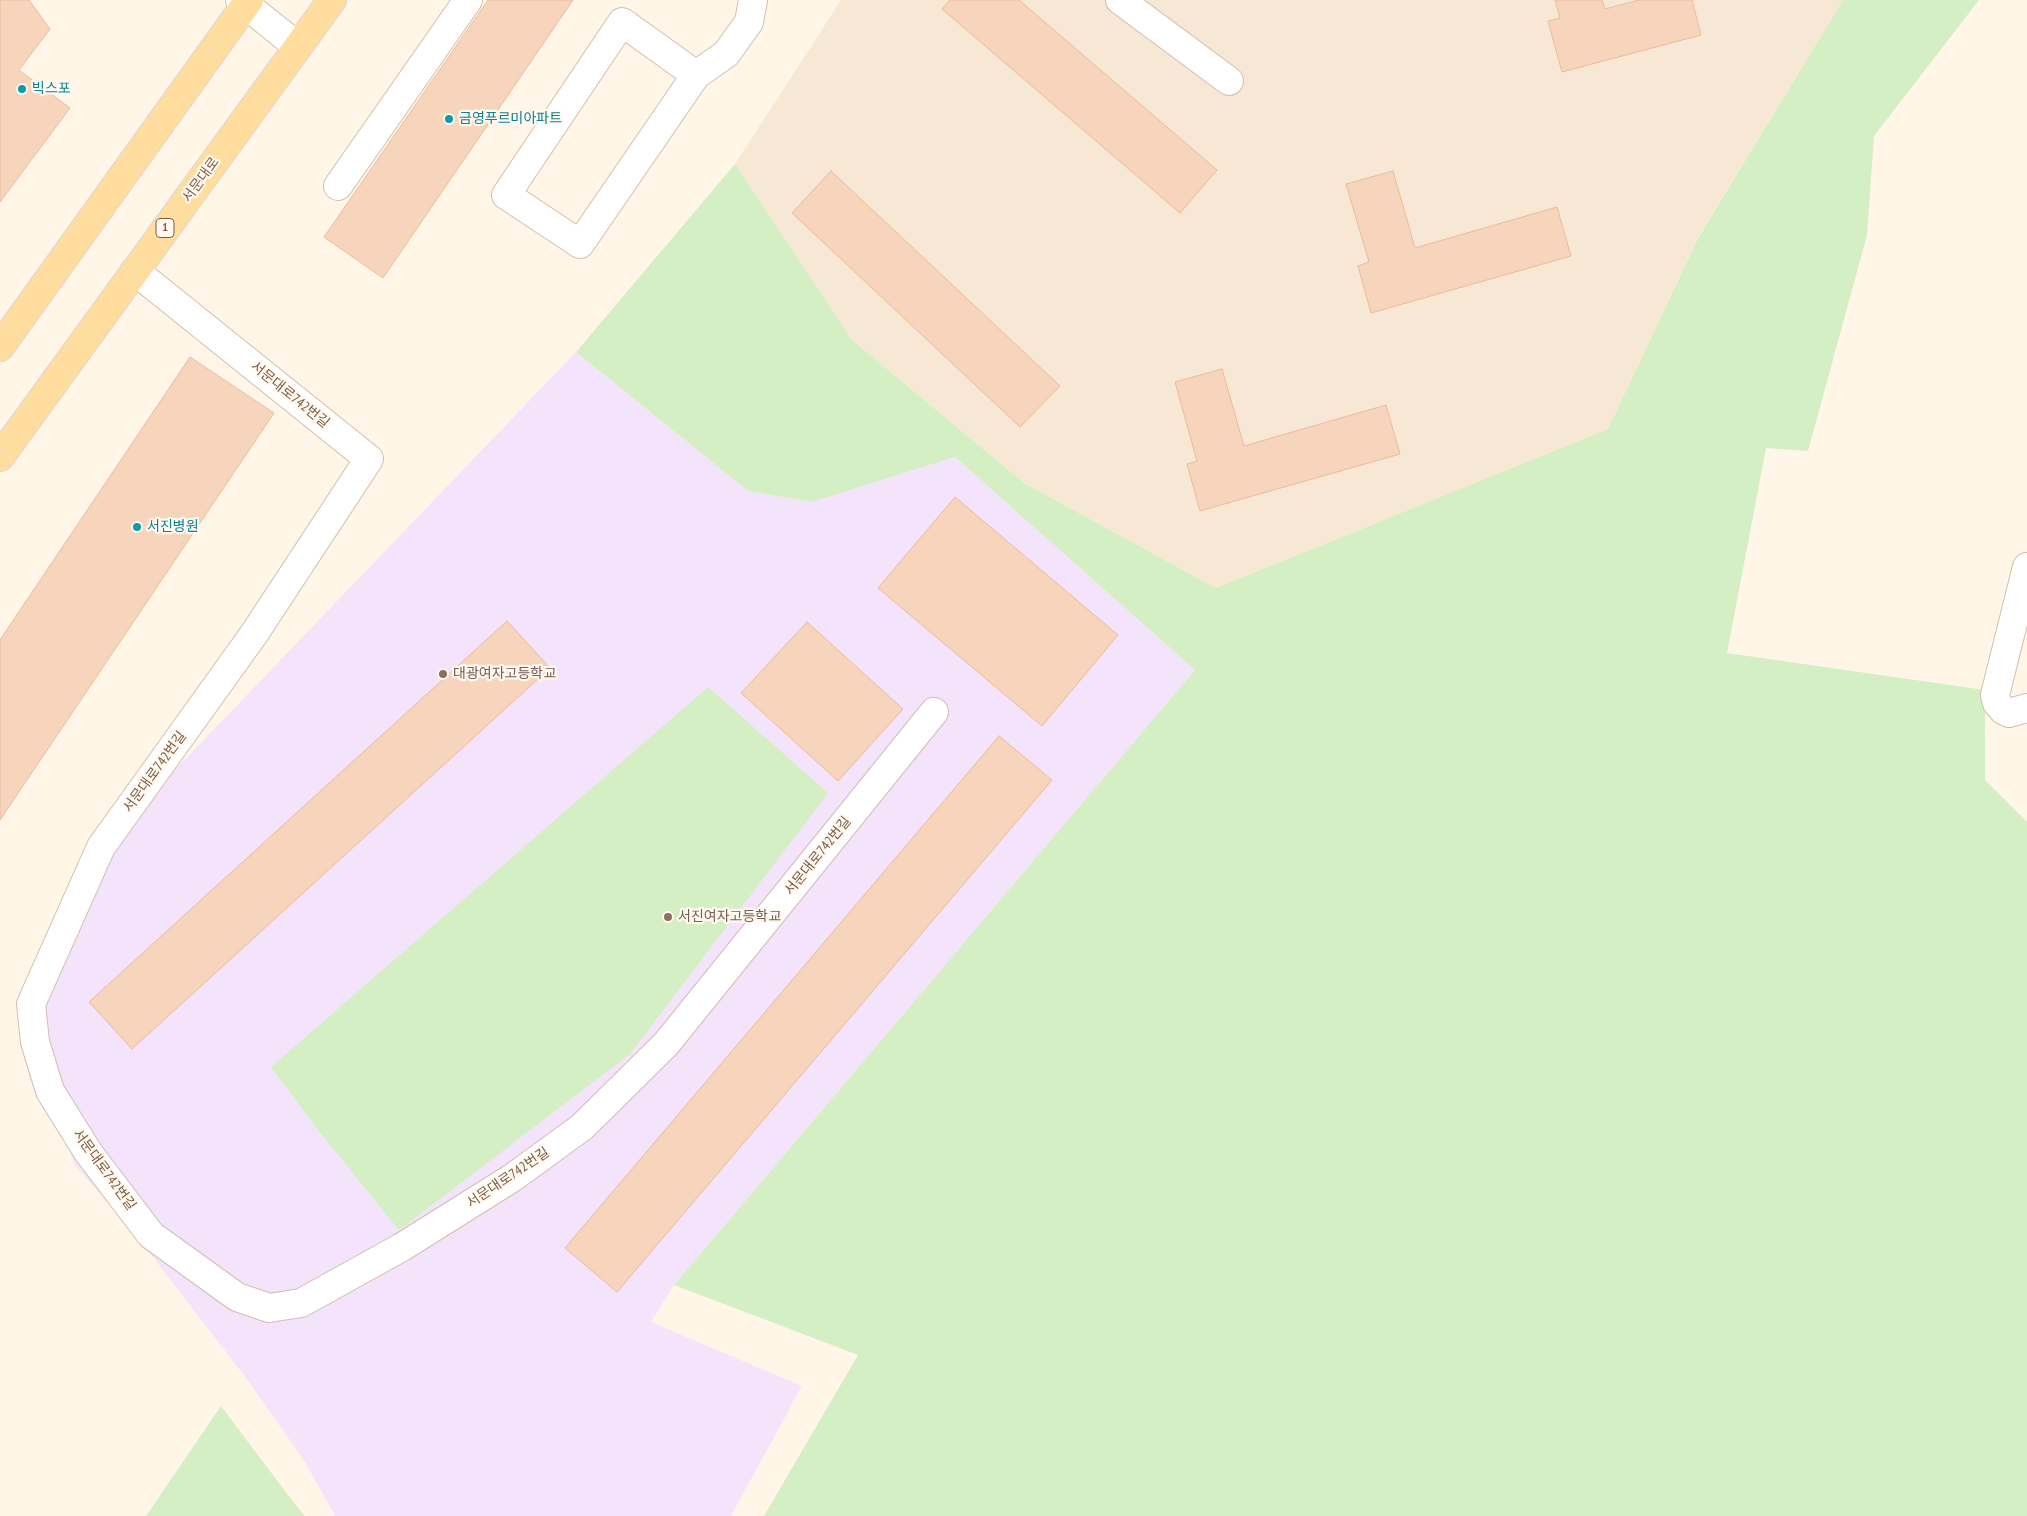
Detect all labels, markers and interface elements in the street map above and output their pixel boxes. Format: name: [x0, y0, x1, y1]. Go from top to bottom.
place label: 빅스포: [32, 81, 71, 97]
marker: 빅스포: [16, 83, 28, 95]
place label: 금영푸르미아파트: [459, 111, 562, 127]
marker: 금영푸르미아파트: [443, 113, 455, 125]
street label: 서문대로: [179, 154, 223, 206]
road number: 1: [156, 218, 174, 238]
street label: 서문대로742번길: [247, 358, 333, 432]
place label: 서진병원: [147, 519, 199, 535]
marker: 서진병원: [131, 521, 143, 533]
place label: 대광여자고등학교: [453, 666, 556, 682]
marker: 대광여자고등학교: [437, 668, 449, 680]
street label: 서문대로742번길: [120, 728, 190, 816]
street label: 서문대로742번길: [781, 813, 855, 899]
place label: 서진여자고등학교: [678, 909, 781, 925]
marker: 서진여자고등학교: [662, 911, 674, 923]
street label: 서문대로742번길: [69, 1126, 139, 1214]
street label: 서문대로742번길: [463, 1144, 553, 1212]

